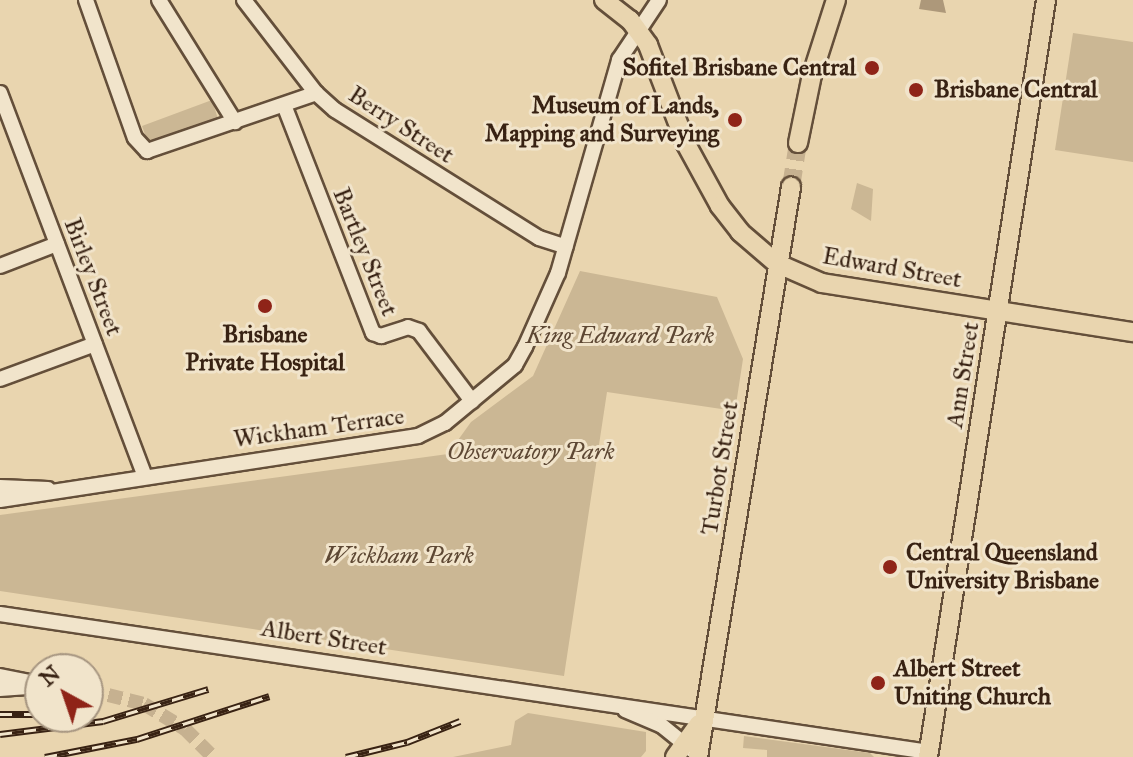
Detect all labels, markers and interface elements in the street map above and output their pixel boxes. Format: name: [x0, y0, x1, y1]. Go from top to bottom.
place label: Sofitel Brisbane Central: [622, 54, 856, 82]
marker: Sofitel Brisbane Central: [863, 59, 881, 77]
place label: Brisbane Central: [934, 76, 1097, 104]
marker: Brisbane Central: [905, 79, 927, 101]
street label: Berry Street: [343, 80, 459, 170]
place label: Museum of Lands, Mapping and Surveying: [485, 92, 719, 148]
marker: Museum of Lands, Mapping and Surveying: [726, 111, 744, 129]
street label: Bartley Street: [326, 184, 404, 320]
street label: Birley Street: [57, 214, 129, 340]
street label: Edward Street: [820, 242, 964, 294]
marker: Brisbane Private Hospital: [254, 295, 276, 317]
street label: Ann Street: [940, 320, 986, 430]
place label: Brisbane Private Hospital: [185, 321, 345, 377]
park label: King Edward Park: [526, 322, 714, 350]
street label: Turbot Street: [695, 399, 745, 537]
street label: Wickham Terrace: [232, 402, 406, 454]
park label: Observatory Park: [447, 438, 615, 466]
place label: Central Queensland University Brisbane: [906, 539, 1099, 595]
park label: Wickham Park: [324, 542, 474, 570]
marker: Central Queensland University Brisbane: [881, 558, 899, 576]
street label: Albert Street: [259, 614, 389, 662]
north arrow: [24, 653, 104, 733]
place label: Albert Street Uniting Church: [894, 655, 1051, 711]
text: N: [34, 659, 65, 692]
marker: Albert Street Uniting Church: [869, 674, 887, 692]

